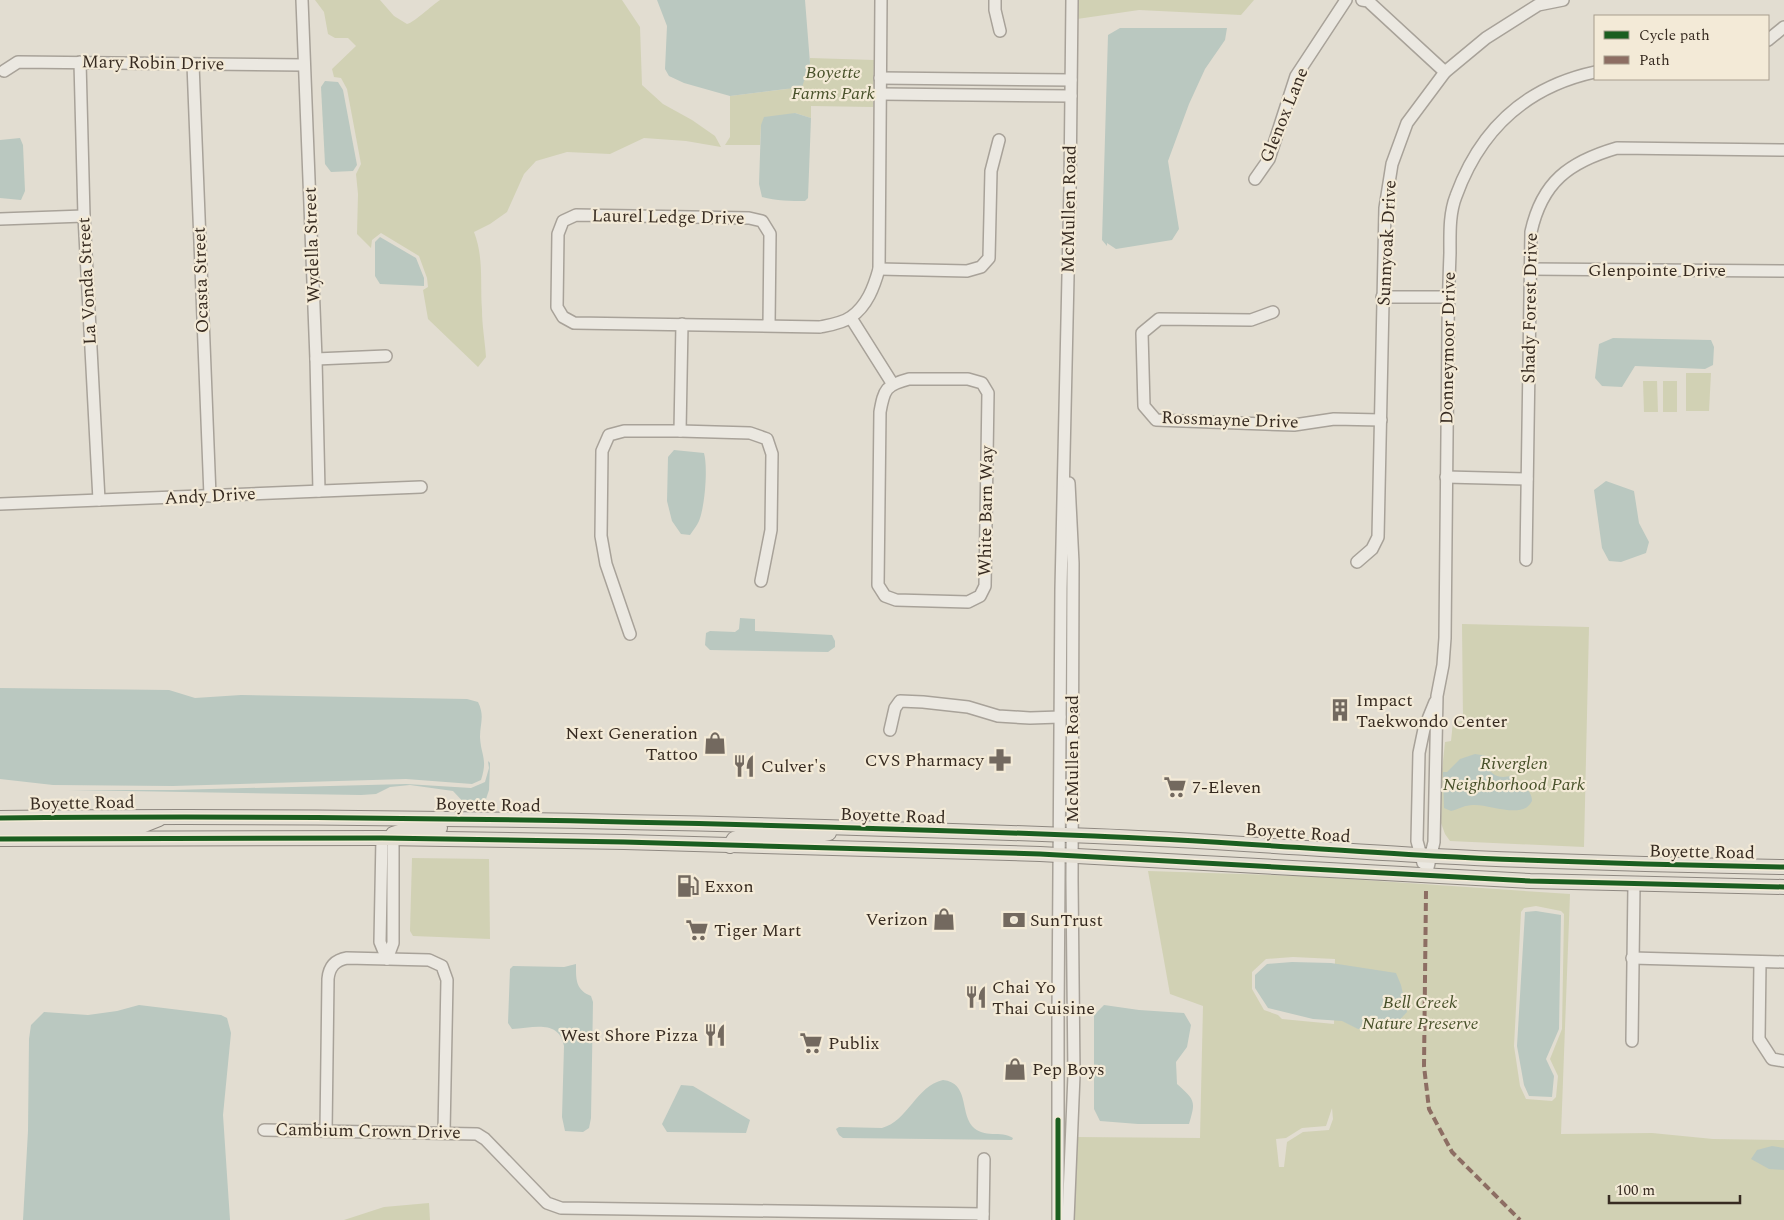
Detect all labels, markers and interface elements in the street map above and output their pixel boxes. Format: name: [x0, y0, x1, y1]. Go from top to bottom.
legend: [1594, 15, 1769, 80]
text: Cycle path: [1639, 24, 1710, 47]
street label: Mary Robin Drive: [81, 48, 225, 78]
text: Path: [1639, 49, 1670, 72]
park label: Boyette Farms Park: [791, 59, 875, 107]
street label: Glenox Lane: [1253, 63, 1315, 167]
street label: McMullen Road: [1054, 145, 1084, 273]
street label: Sunnyoak Drive: [1370, 179, 1404, 307]
street label: Wydella Street: [296, 186, 328, 304]
street label: Laurel Ledge Drive: [591, 202, 745, 232]
street label: La Vonda Street: [70, 216, 104, 346]
street label: Ocasta Street: [186, 226, 216, 334]
street label: Shady Forest Drive: [1515, 232, 1545, 384]
street label: Glenpointe Drive: [1588, 257, 1726, 284]
street label: Donneymoor Drive: [1433, 271, 1463, 425]
street label: Rossmayne Drive: [1161, 404, 1299, 436]
street label: White Barn Way: [971, 444, 1001, 577]
street label: Andy Drive: [164, 480, 256, 512]
place label: Impact Taekwondo Center: [1356, 687, 1508, 735]
street label: McMullen Road: [1059, 695, 1086, 823]
building icon: Impact Taekwondo Center: [1327, 697, 1353, 723]
place label: Next Generation Tattoo: [565, 720, 698, 768]
shop icon: Next Generation Tattoo: [702, 730, 728, 756]
place label: CVS Pharmacy: [865, 747, 985, 774]
pharmacy icon: CVS Pharmacy: [987, 747, 1013, 773]
park label: Riverglen Neighborhood Park: [1443, 750, 1586, 798]
restaurant icon: Culver's: [731, 753, 757, 779]
place label: Culver's: [761, 753, 826, 780]
supermarket icon: 7-Eleven: [1162, 774, 1188, 800]
place label: 7-Eleven: [1192, 774, 1261, 801]
street label: Boyette Road: [29, 789, 135, 817]
street label: Boyette Road: [435, 791, 541, 819]
street label: Boyette Road: [840, 801, 946, 831]
street label: Boyette Road: [1244, 816, 1352, 850]
street label: Boyette Road: [1649, 838, 1755, 866]
fuel station icon: Exxon: [675, 873, 701, 899]
place label: Exxon: [704, 873, 754, 900]
place label: Verizon: [865, 906, 928, 933]
shop icon: Verizon: [931, 906, 957, 932]
bank icon: SunTrust: [1001, 907, 1027, 933]
place label: SunTrust: [1030, 907, 1103, 934]
supermarket icon: Tiger Mart: [684, 917, 710, 943]
place label: Tiger Mart: [714, 917, 801, 944]
place label: Chai Yo Thai Cuisine: [992, 974, 1095, 1022]
restaurant icon: Chai Yo Thai Cuisine: [963, 984, 989, 1010]
park label: Bell Creek Nature Preserve: [1362, 989, 1478, 1037]
place label: West Shore Pizza: [560, 1022, 698, 1049]
restaurant icon: West Shore Pizza: [702, 1022, 728, 1048]
supermarket icon: Publix: [798, 1030, 824, 1056]
place label: Publix: [828, 1030, 880, 1057]
shop icon: Pep Boys: [1002, 1056, 1028, 1082]
place label: Pep Boys: [1032, 1056, 1105, 1083]
street label: Cambium Crown Drive: [275, 1116, 461, 1146]
scale bar: [1609, 1172, 1740, 1204]
text: 100 m: [1616, 1179, 1655, 1202]

